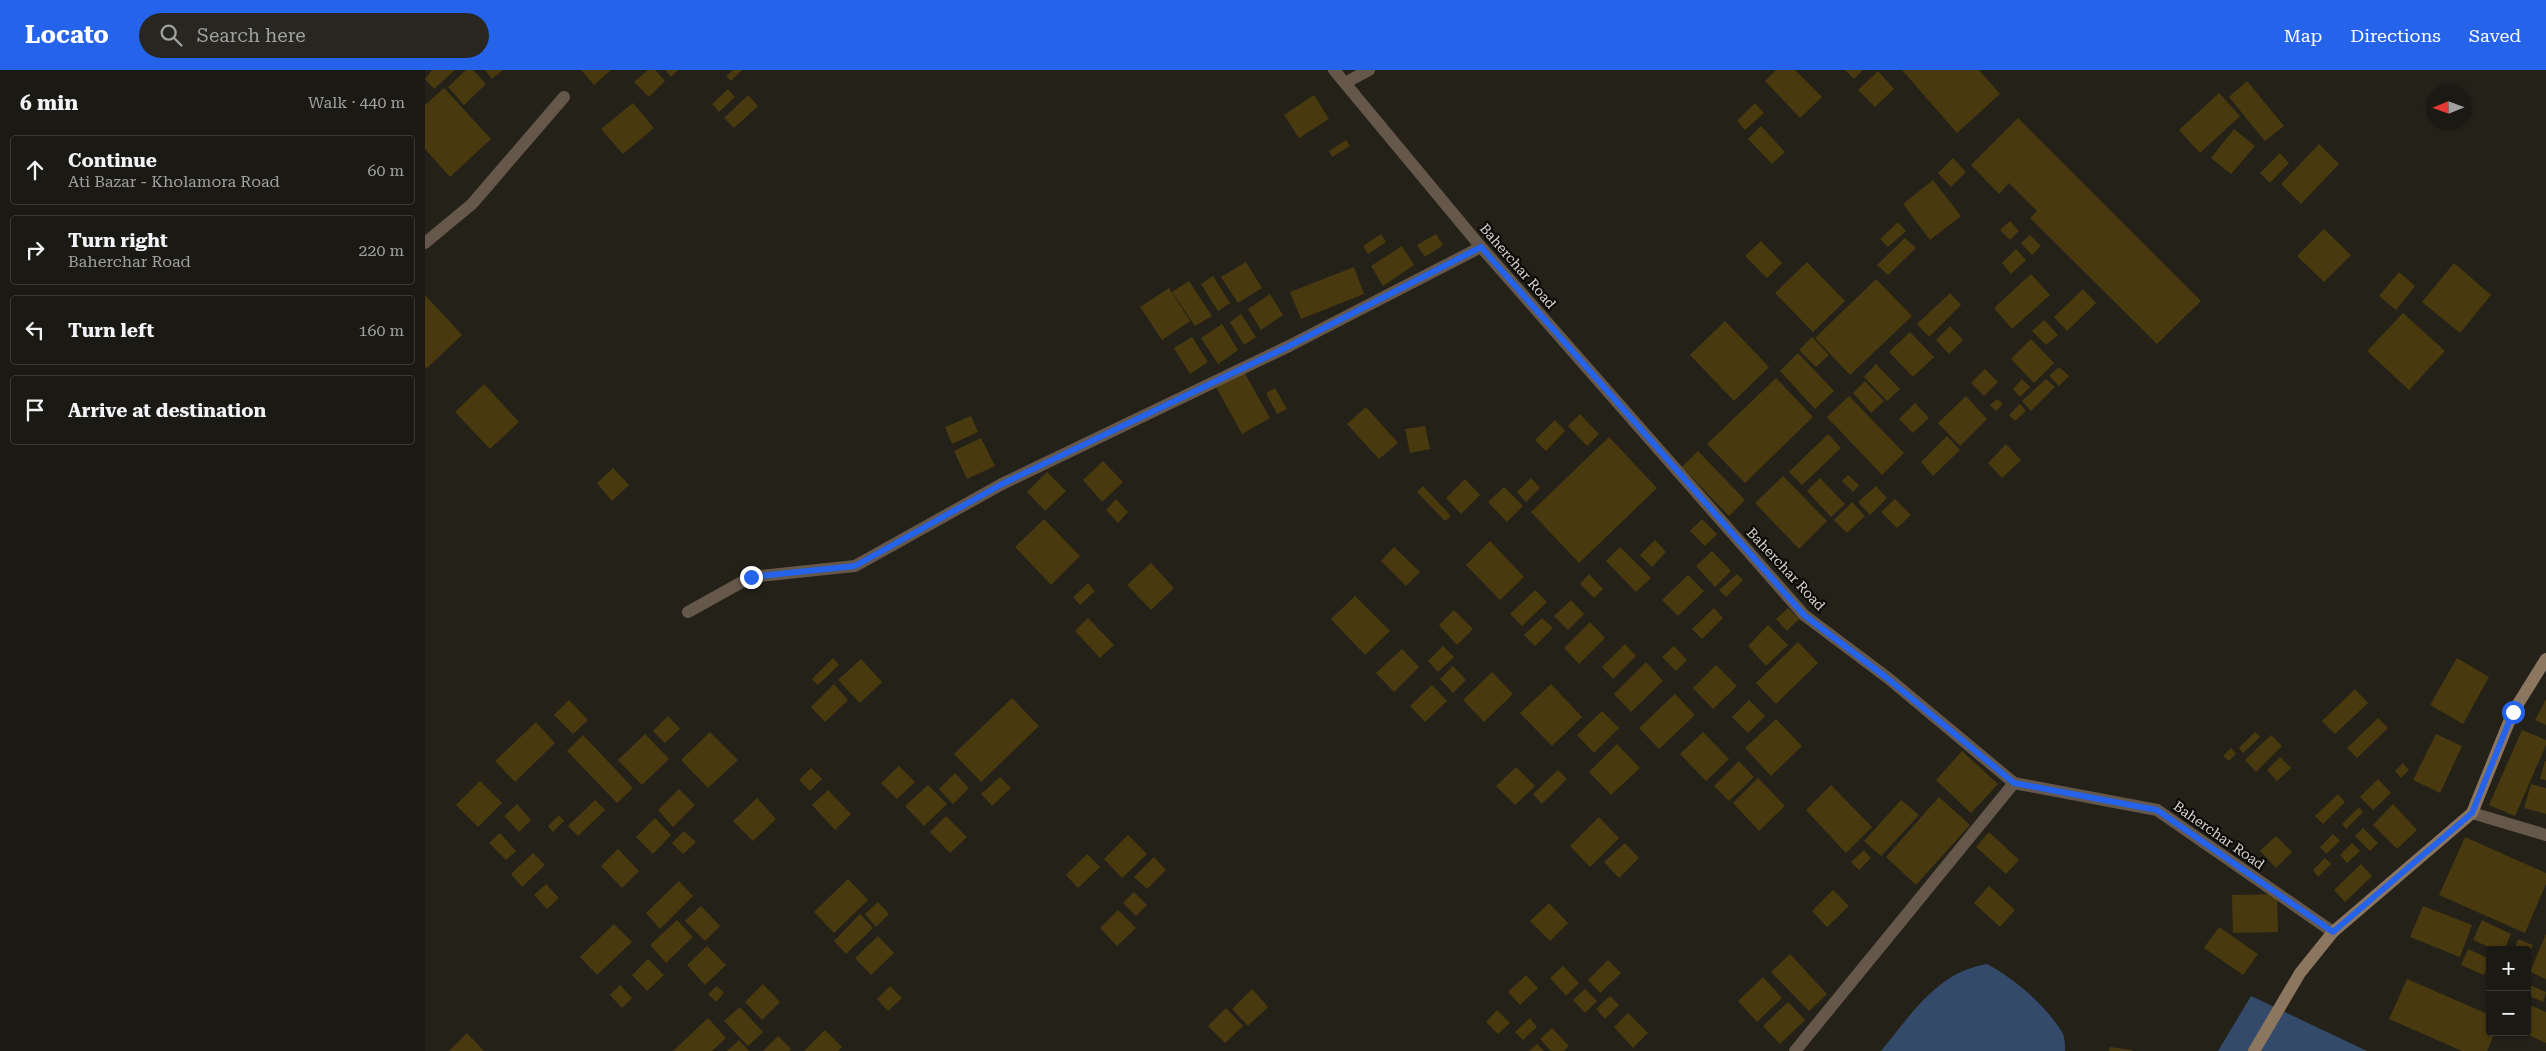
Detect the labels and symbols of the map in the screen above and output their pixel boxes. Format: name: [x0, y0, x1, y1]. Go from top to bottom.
north arrow: [2426, 85, 2471, 130]
street label: Baherchar Road: [1477, 220, 1559, 312]
street label: Baherchar Road: [1744, 524, 1828, 614]
route end: [740, 566, 763, 589]
route start: [2502, 701, 2525, 724]
street label: Baherchar Road: [2170, 798, 2268, 872]

